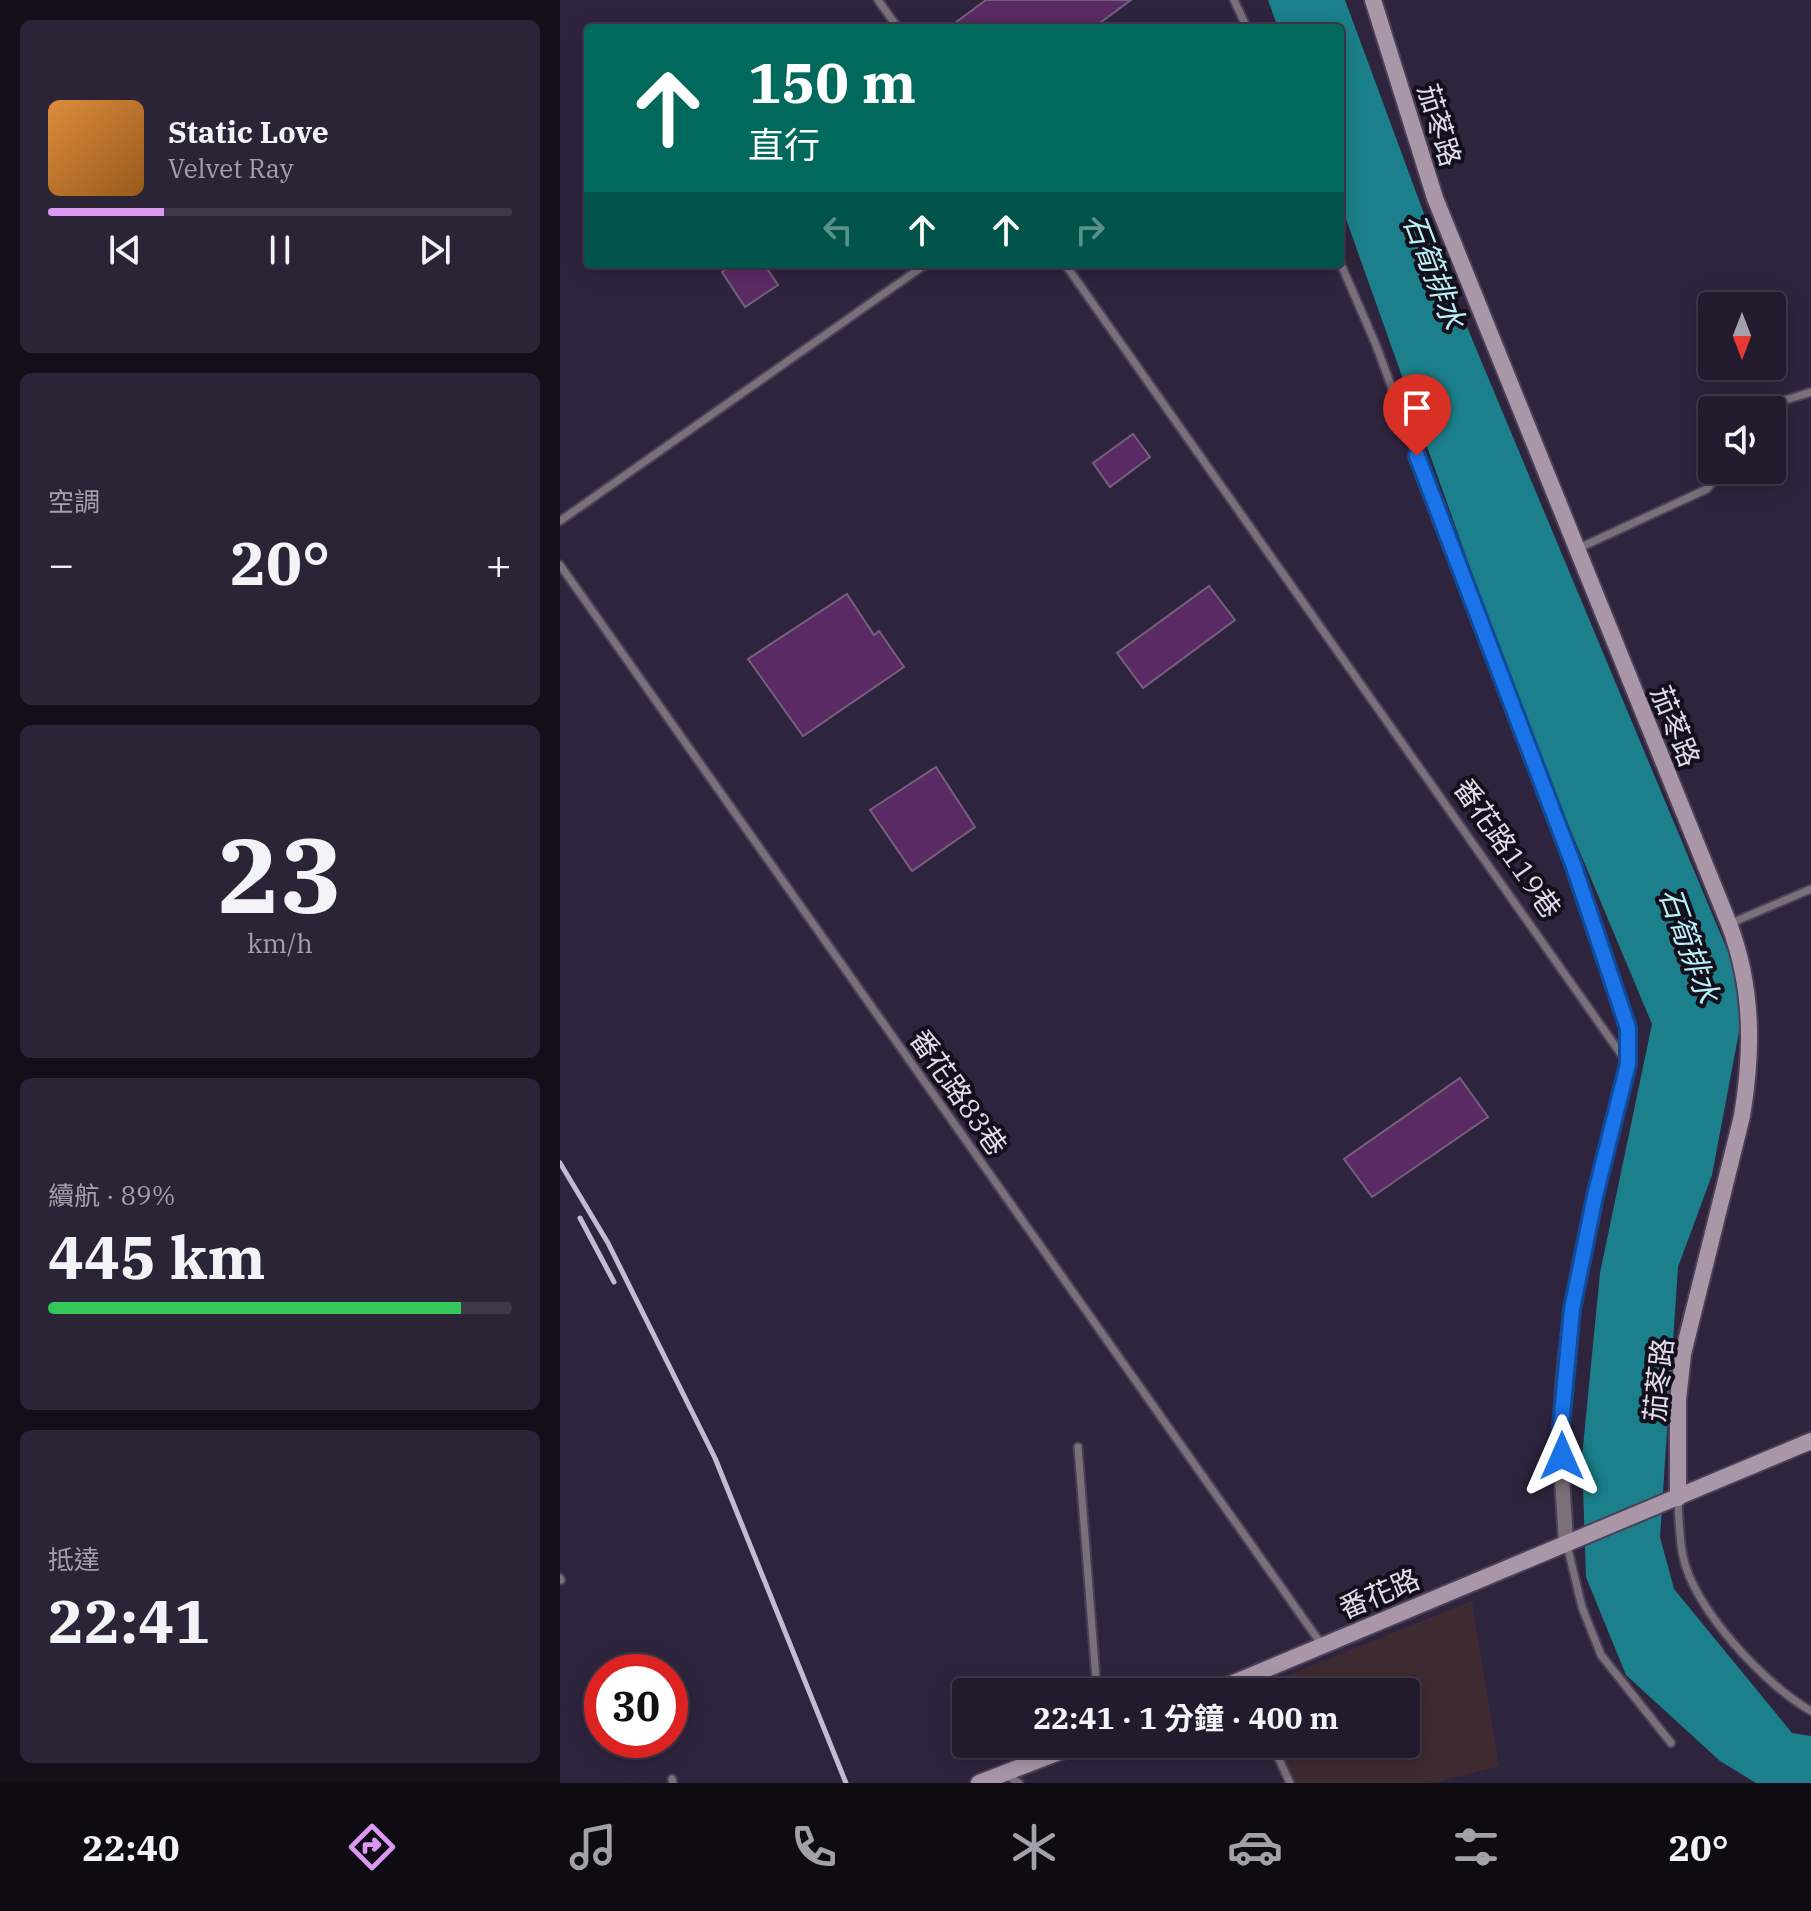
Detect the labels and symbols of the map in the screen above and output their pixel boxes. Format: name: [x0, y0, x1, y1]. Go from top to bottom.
street label: 茄苳路: [1410, 79, 1470, 171]
water label: 石筍排水: [1395, 208, 1475, 336]
north arrow: [1698, 292, 1786, 380]
pin: [1383, 374, 1451, 456]
street label: 茄苳路: [1643, 680, 1709, 772]
street label: 番花路119巷: [1446, 771, 1570, 925]
water label: 石筍排水: [1651, 882, 1730, 1010]
street label: 番花路83巷: [902, 1022, 1016, 1162]
street label: 茄苳路: [1635, 1336, 1681, 1424]
position arrow: [1520, 1414, 1604, 1498]
street label: 番花路: [1333, 1560, 1425, 1626]
speed limit sign: 30: [584, 1654, 688, 1758]

